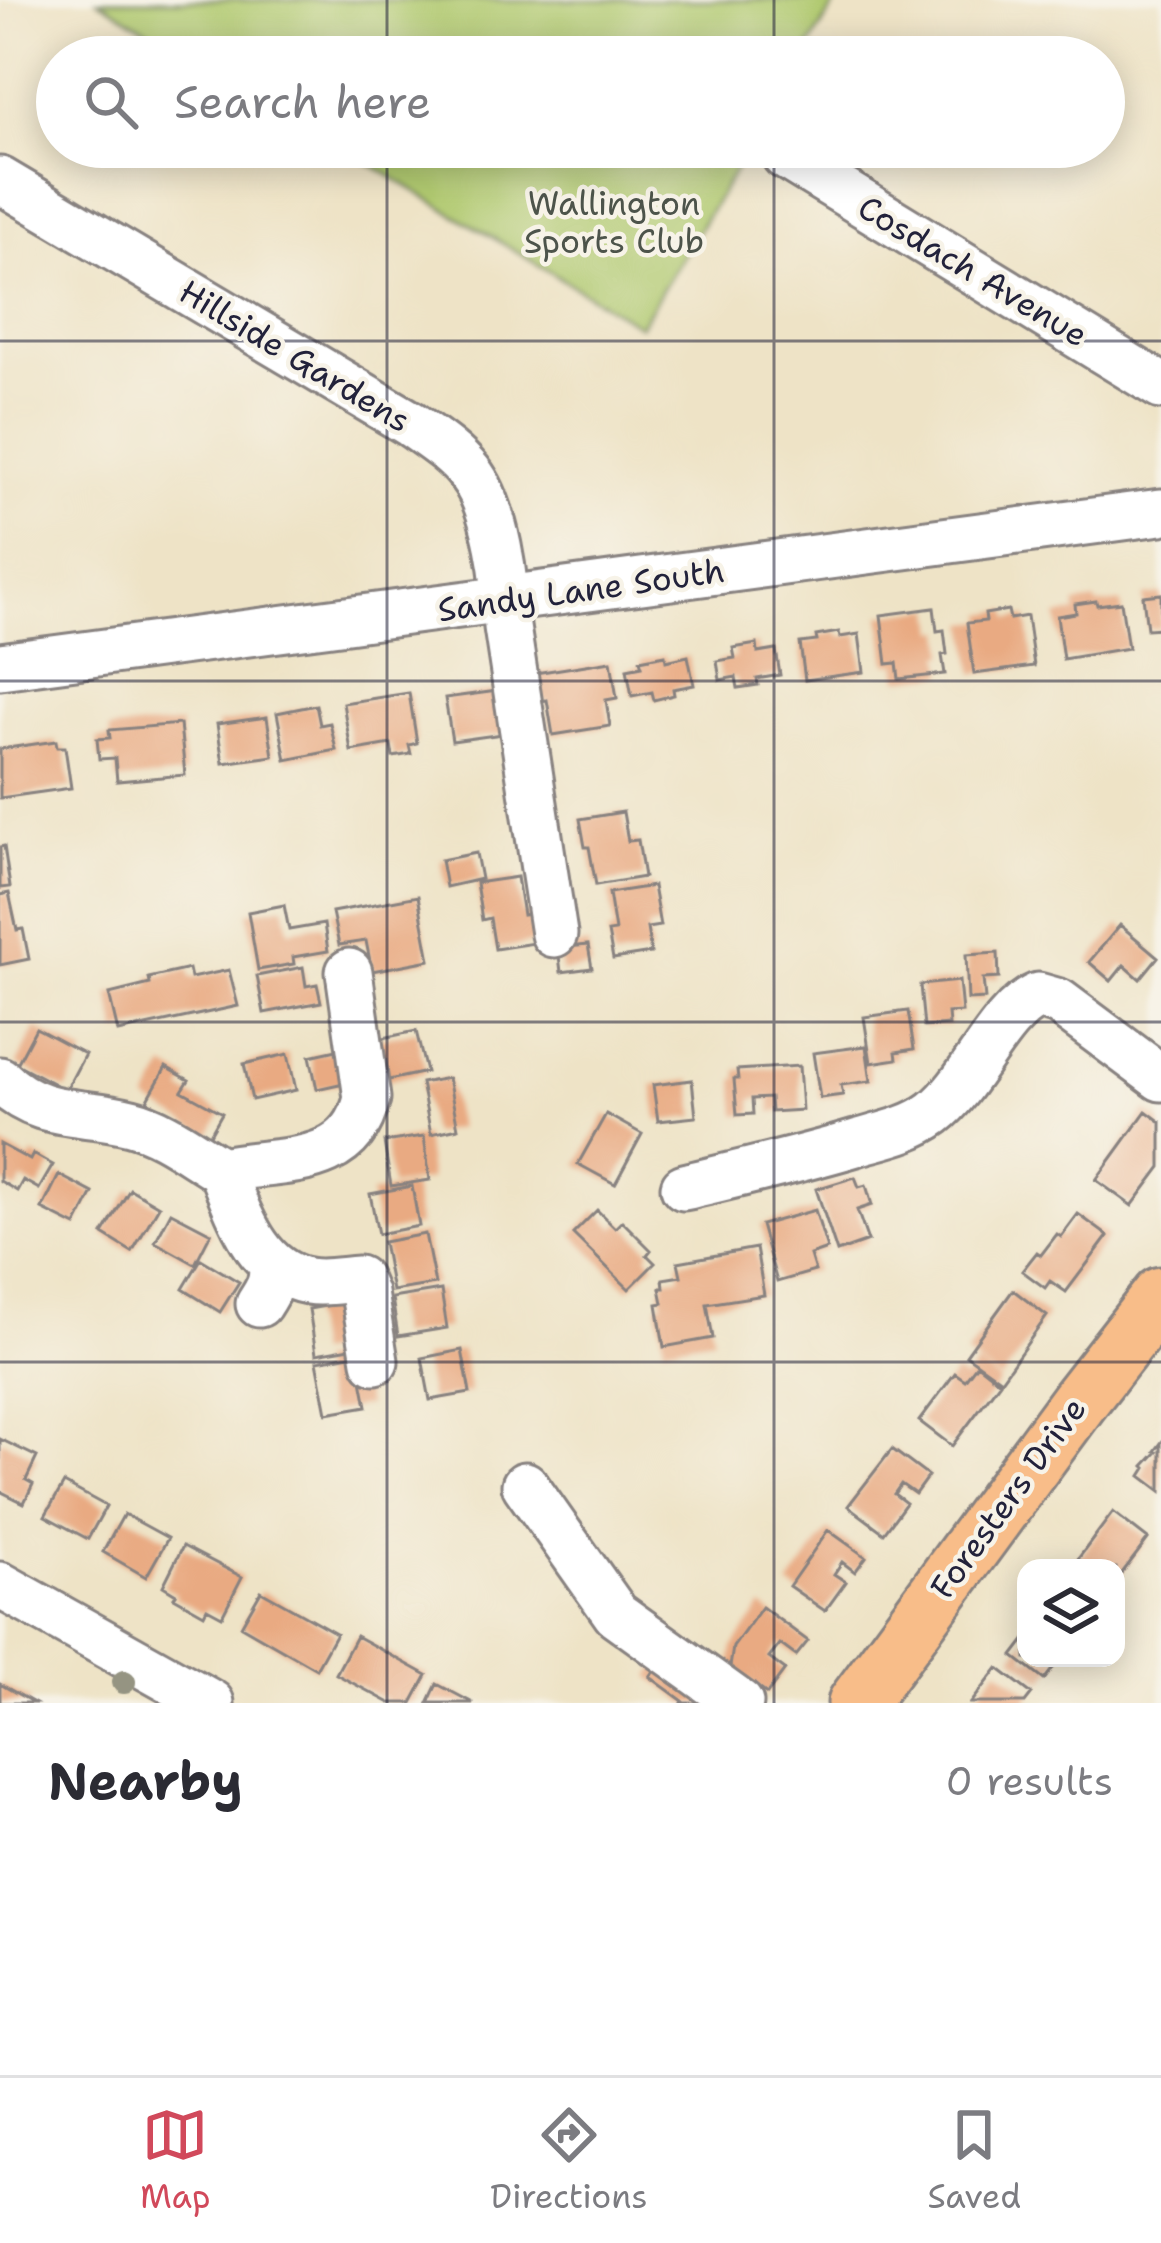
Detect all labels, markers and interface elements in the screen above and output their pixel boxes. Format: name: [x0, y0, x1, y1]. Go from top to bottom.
search box: [36, 36, 1125, 168]
icon: search: [78, 69, 144, 135]
text: Search here: [174, 72, 431, 132]
park label: Wallington Sports Club: [524, 181, 704, 264]
street label: Cosdach Avenue: [850, 185, 1096, 357]
street label: Hillside Gardens: [171, 269, 419, 443]
street label: Sandy Lane South: [435, 548, 727, 632]
street label: Foresters Drive: [920, 1388, 1096, 1608]
map controls: [1017, 1559, 1125, 1667]
button: layers: [1017, 1559, 1125, 1667]
text: Nearby: [48, 1747, 243, 1815]
text: 0 results: [946, 1755, 1113, 1807]
tab: Map: [140, 2102, 211, 2219]
tab: Directions: [490, 2102, 648, 2219]
tab: Saved: [927, 2102, 1021, 2219]

